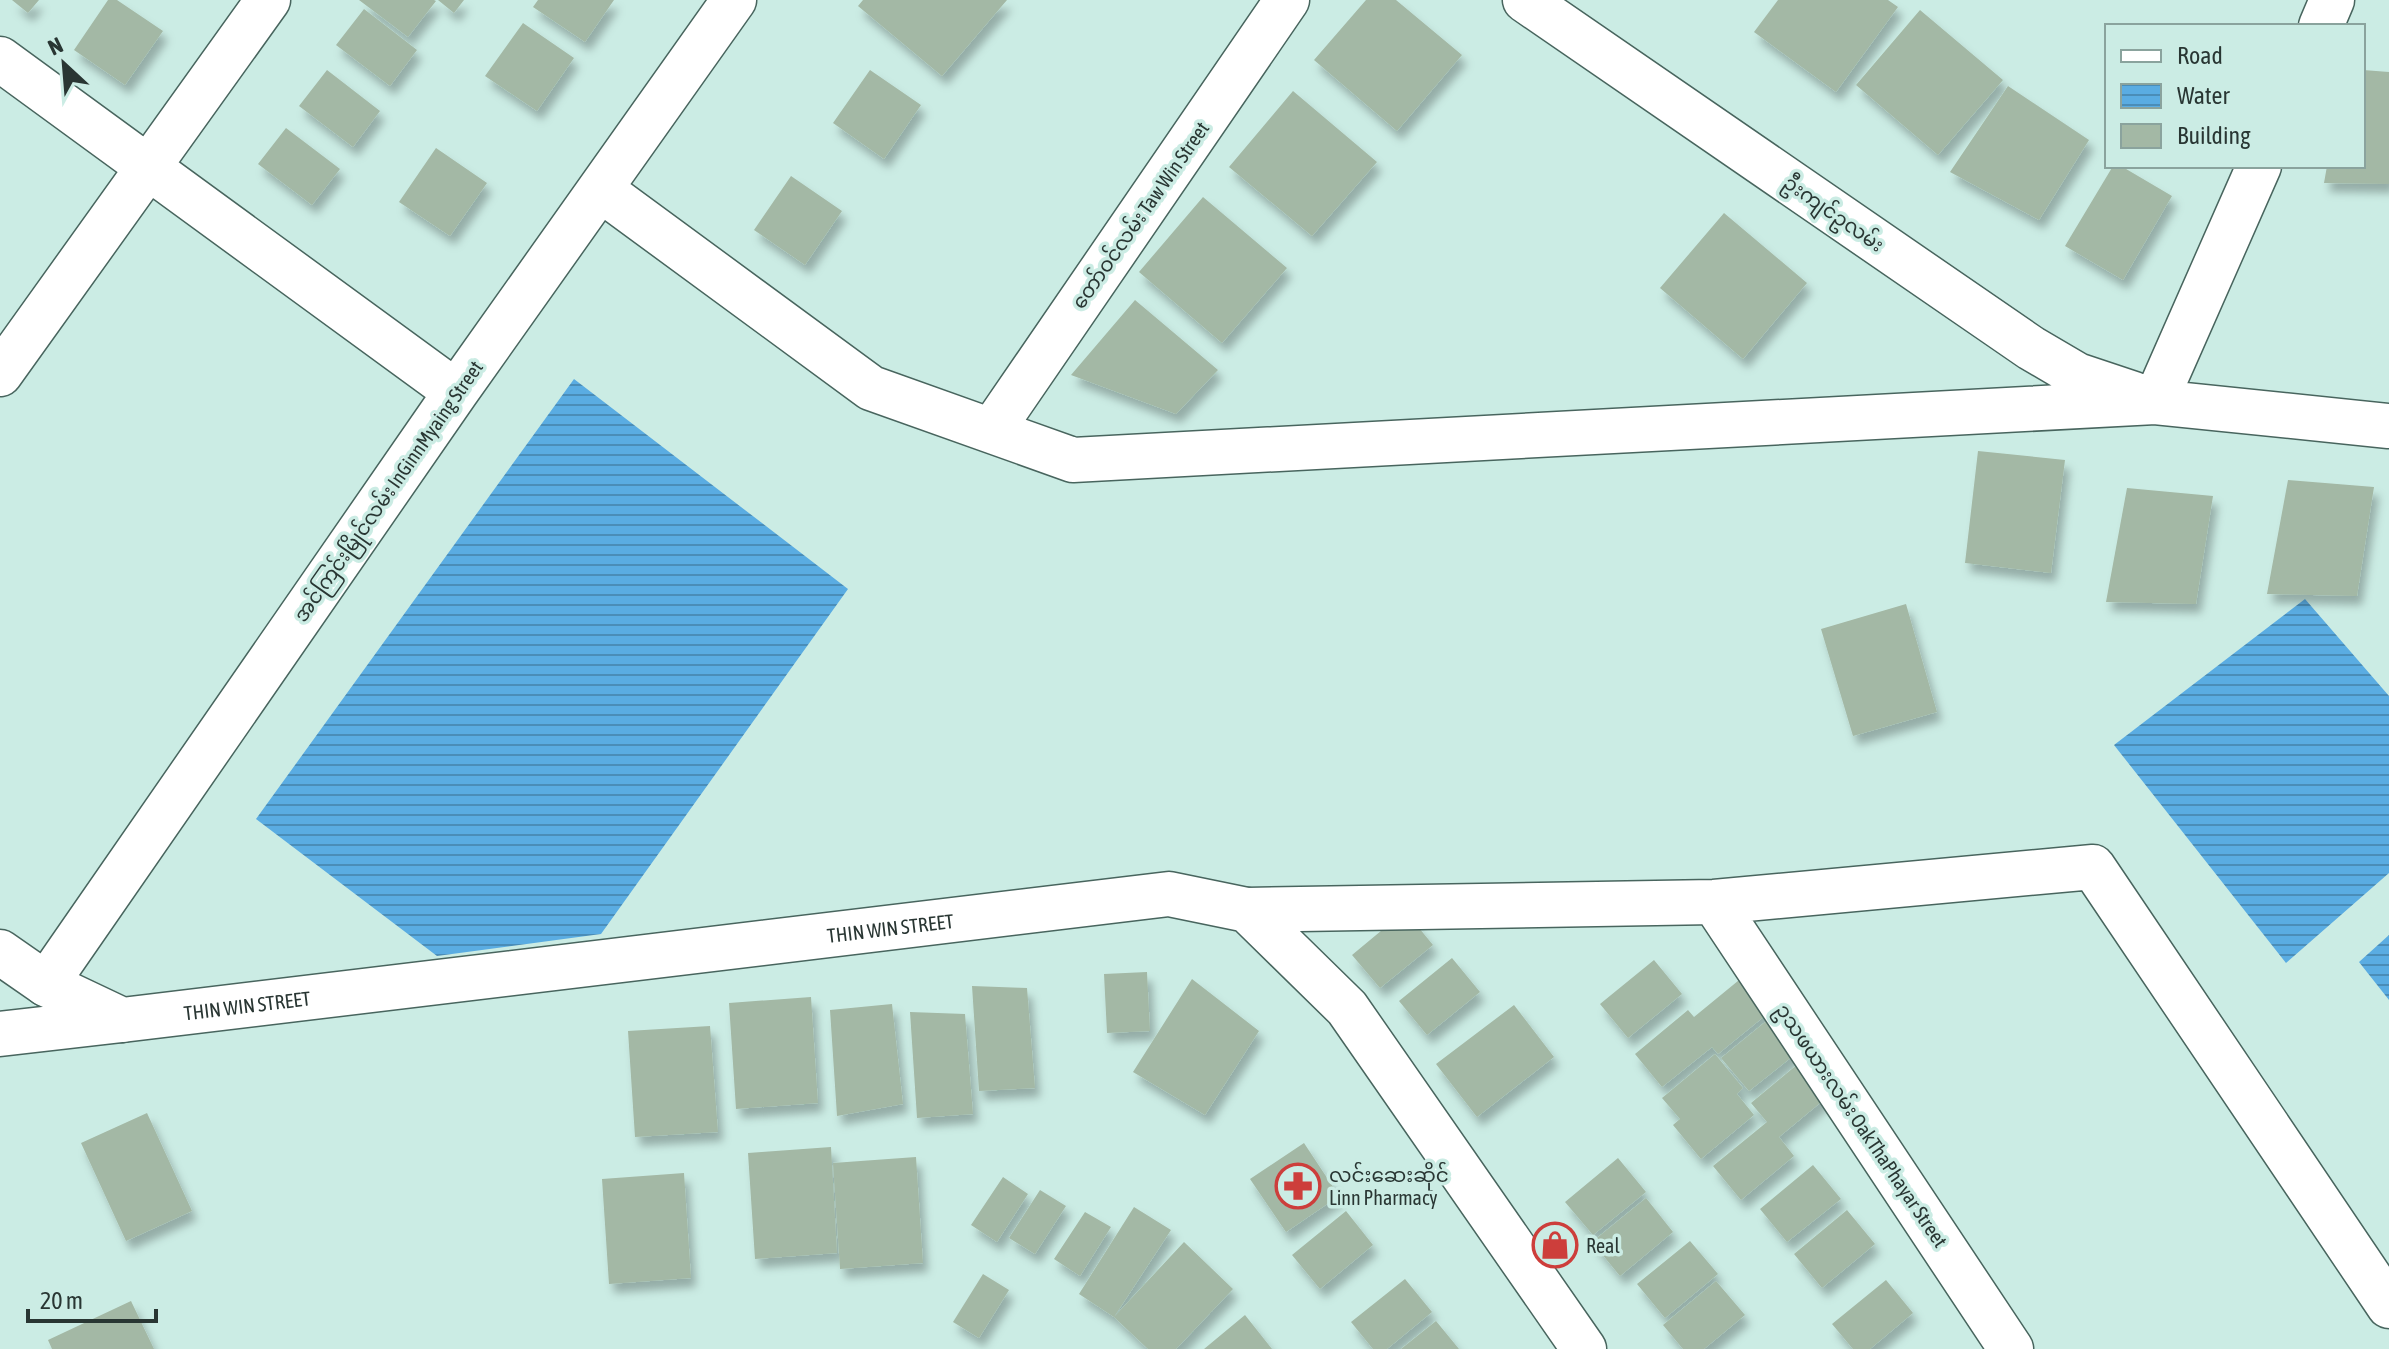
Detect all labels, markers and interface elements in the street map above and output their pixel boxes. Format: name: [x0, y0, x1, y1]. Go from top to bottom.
north arrow: [24, 24, 104, 104]
legend: [2105, 24, 2365, 168]
text: N: [44, 31, 67, 61]
text: Road: [2177, 42, 2223, 69]
text: Water: [2177, 82, 2230, 109]
street label: တော်ဝင်လမ်း Taw Win Street: [1065, 116, 1213, 313]
text: Building: [2177, 122, 2251, 149]
street label: ဦးကျင်ဥလမ်း: [1777, 168, 1890, 260]
street label: အင်ကြင်းမြိုင်လမ်း InGinnMyaing Street: [287, 355, 491, 629]
street label: THIN WIN STREET: [826, 908, 955, 947]
street label: THIN WIN STREET: [182, 986, 312, 1024]
street label: ဥသဖယားလမ်း OakThaPhayar Street: [1767, 998, 1954, 1254]
place label: လင်းဆေးဆိုင် Linn Pharmacy: [1329, 1161, 1449, 1209]
pharmacy icon: လင်းဆေးဆိုင် Linn Pharmacy: [1274, 1162, 1322, 1210]
shop icon: Real: [1531, 1221, 1579, 1269]
place label: Real: [1586, 1234, 1620, 1257]
scale bar: [28, 1273, 156, 1323]
text: 20 m: [40, 1287, 83, 1314]

